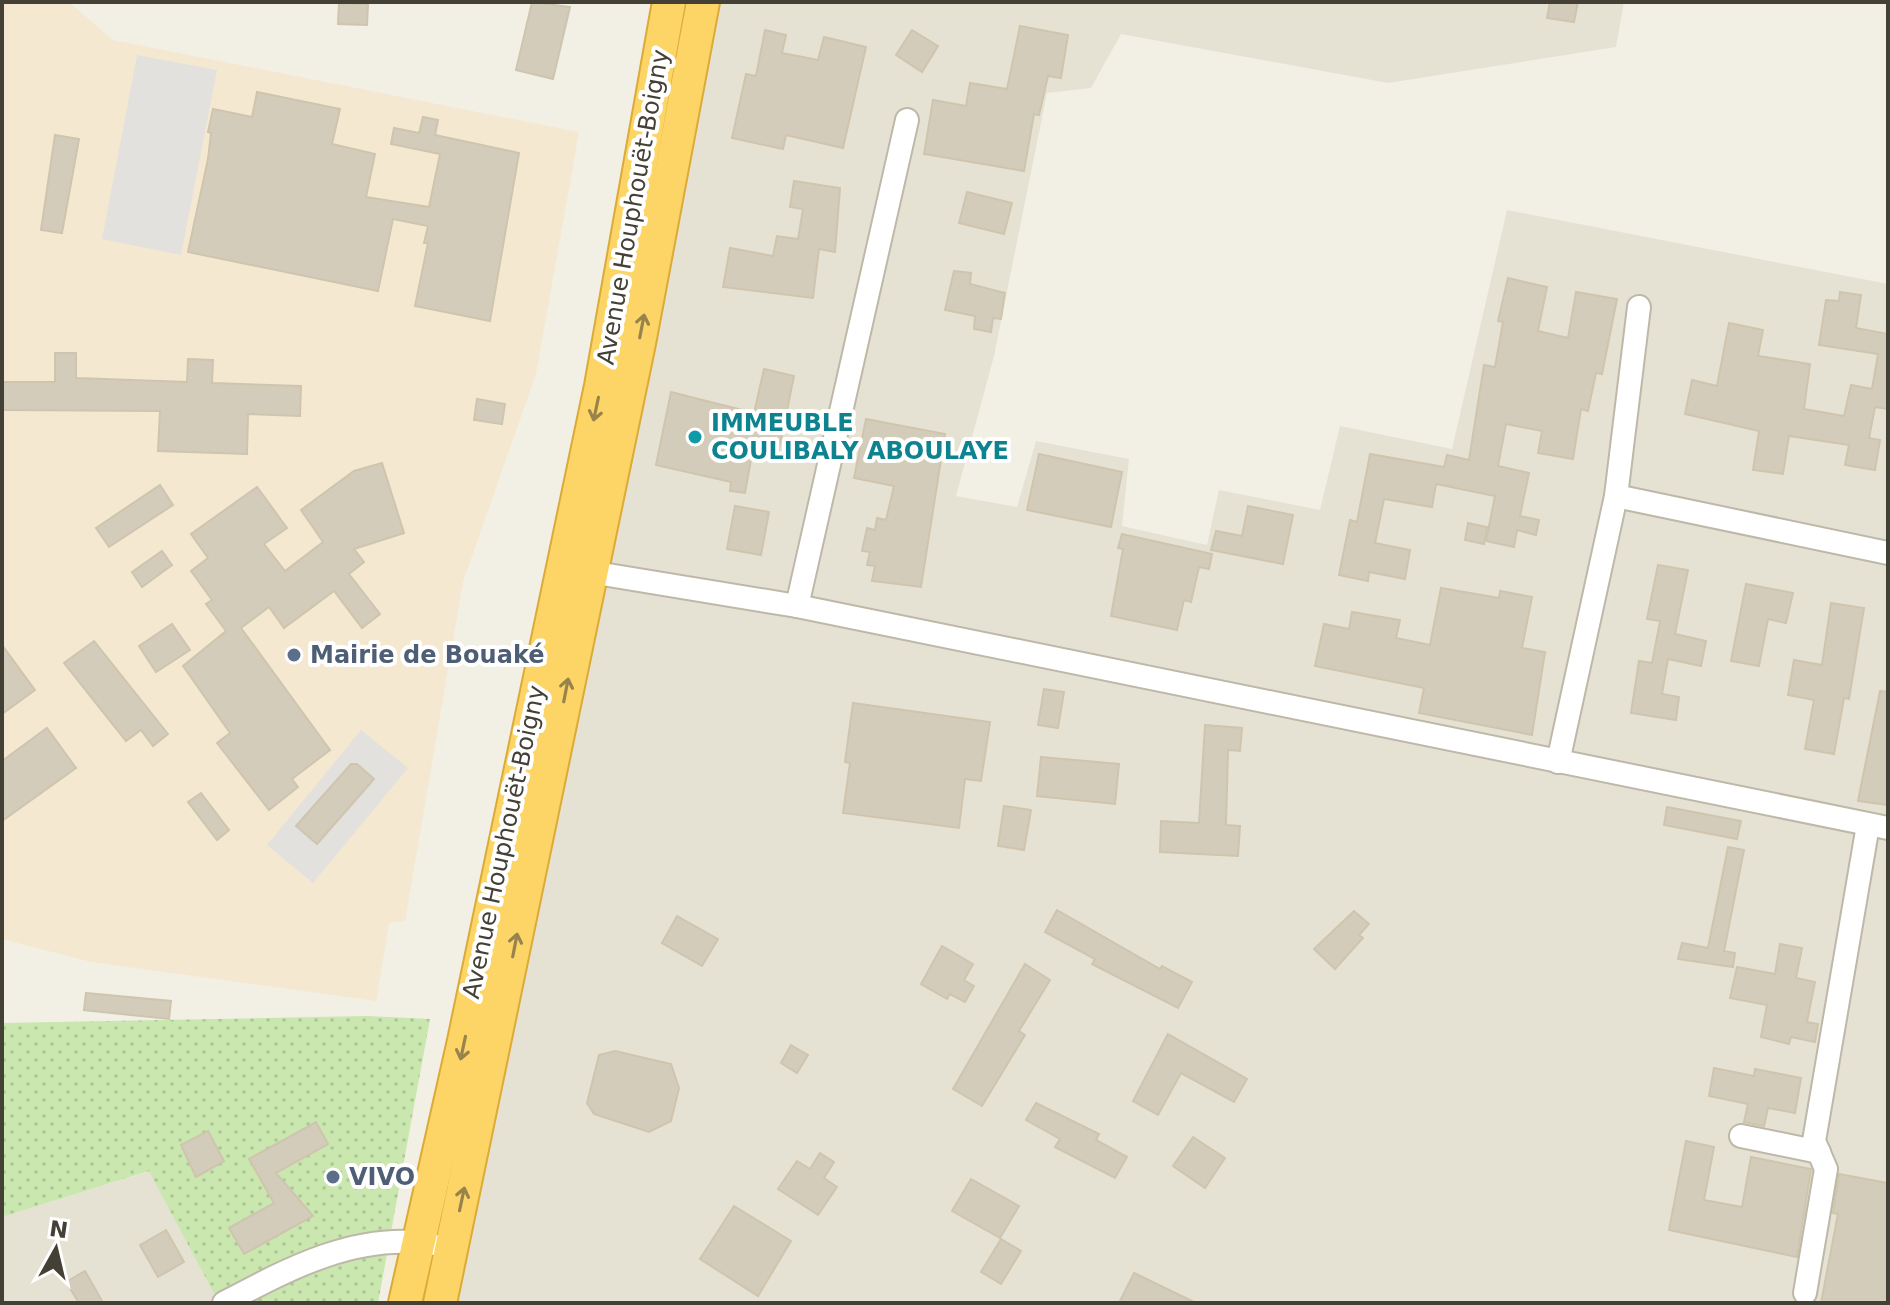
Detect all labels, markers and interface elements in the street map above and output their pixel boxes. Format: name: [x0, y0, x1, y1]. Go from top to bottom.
street label: Avenue Houphouët-Boigny: [591, 47, 675, 367]
one-way arrow: [635, 313, 650, 339]
one-way arrow: [588, 396, 603, 422]
place label: IMMEUBLE COULIBALY ABOULAYE: [711, 409, 1009, 465]
marker: IMMEUBLE COULIBALY ABOULAYE: [686, 428, 704, 446]
place label: Mairie de Bouaké: [310, 641, 544, 669]
marker: Mairie de Bouaké: [285, 646, 303, 664]
one-way arrow: [560, 678, 575, 703]
street label: Avenue Houphouët-Boigny: [457, 683, 551, 1001]
one-way arrow: [508, 933, 523, 958]
one-way arrow: [455, 1034, 470, 1060]
place label: VIVO: [349, 1163, 415, 1191]
marker: VIVO: [324, 1168, 342, 1186]
one-way arrow: [455, 1187, 470, 1213]
north arrow: [16, 1209, 96, 1289]
text: N: [48, 1216, 70, 1243]

